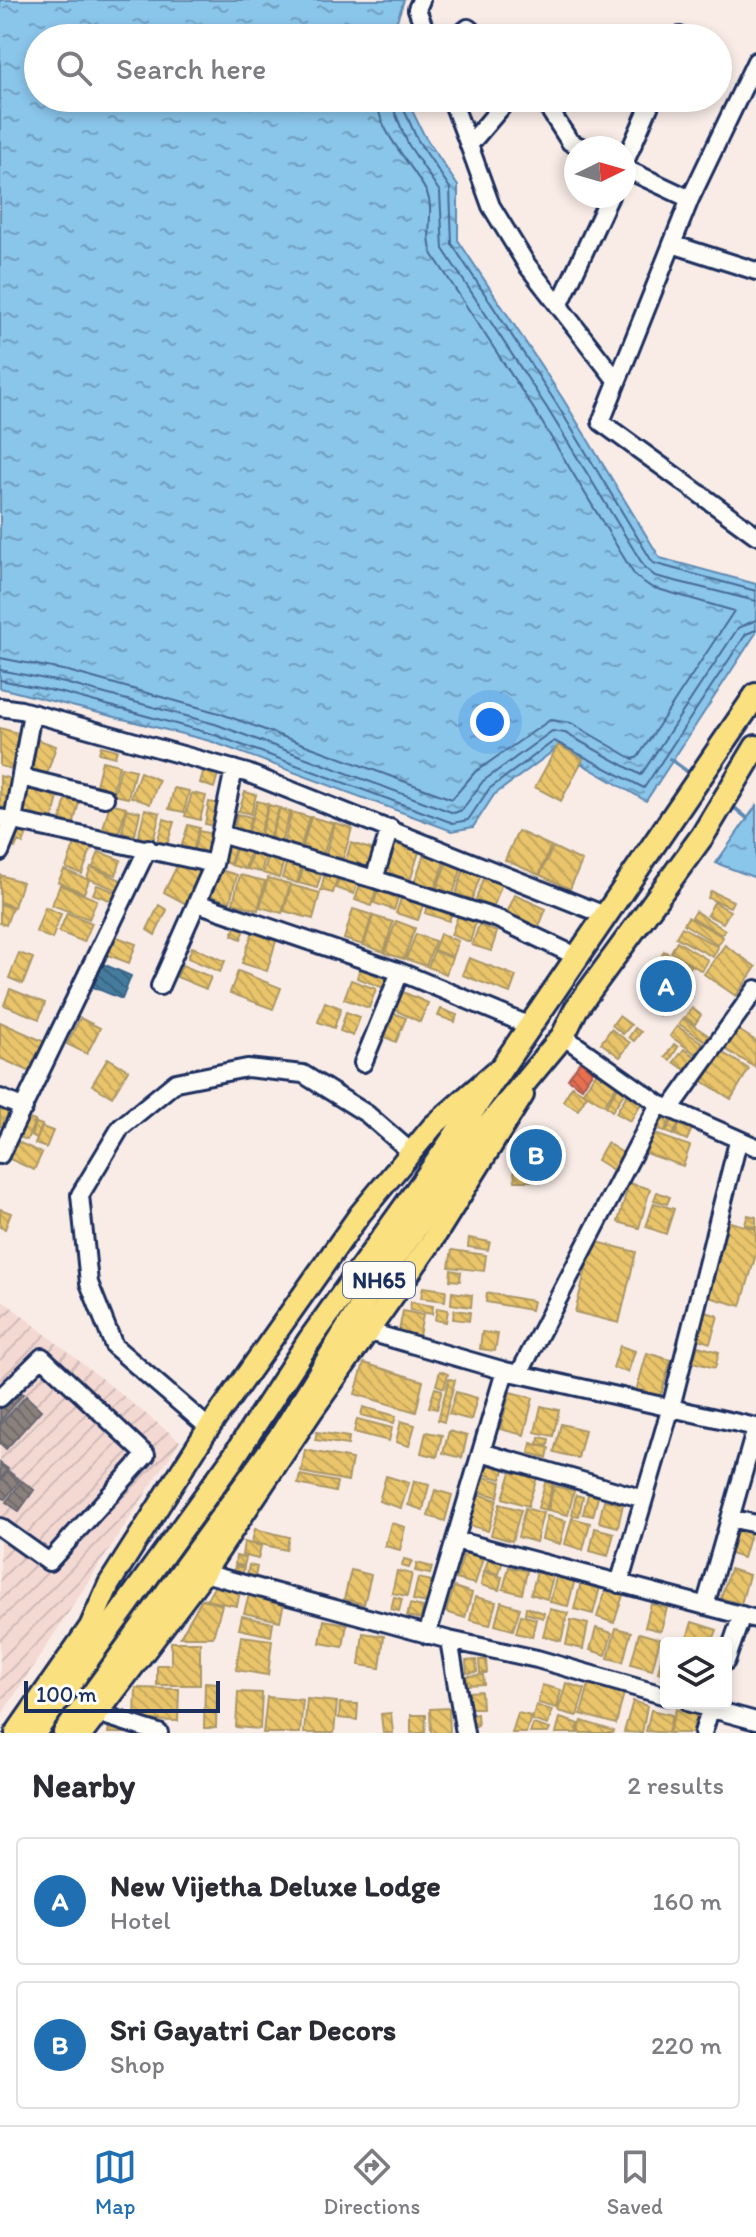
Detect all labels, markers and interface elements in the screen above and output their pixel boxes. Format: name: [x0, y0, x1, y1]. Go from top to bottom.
search box: [24, 24, 732, 112]
icon: search: [52, 46, 96, 90]
text: Search here: [116, 50, 266, 87]
north arrow: [564, 136, 636, 208]
your location: [470, 702, 510, 742]
pin: A: [640, 956, 692, 1016]
pin: B: [510, 1125, 562, 1185]
road number: NH65: [343, 1262, 415, 1298]
map controls: [660, 1637, 732, 1709]
button: layers: [660, 1637, 732, 1709]
scale bar: [24, 1677, 220, 1713]
text: 100 m: [36, 1681, 97, 1708]
text: Nearby: [32, 1765, 135, 1806]
text: 2 results: [627, 1769, 724, 1801]
text: New Vijetha Deluxe Lodge: [110, 1867, 441, 1904]
text: A: [52, 1885, 68, 1917]
text: 160 m: [652, 1885, 722, 1917]
text: Hotel: [110, 1904, 171, 1936]
text: Sri Gayatri Car Decors: [110, 2011, 396, 2048]
text: B: [52, 2029, 68, 2061]
text: 220 m: [651, 2029, 722, 2061]
text: Shop: [110, 2048, 165, 2080]
tab: Map: [93, 2145, 137, 2220]
tab: Directions: [324, 2145, 420, 2220]
tab: Saved: [607, 2145, 663, 2220]

